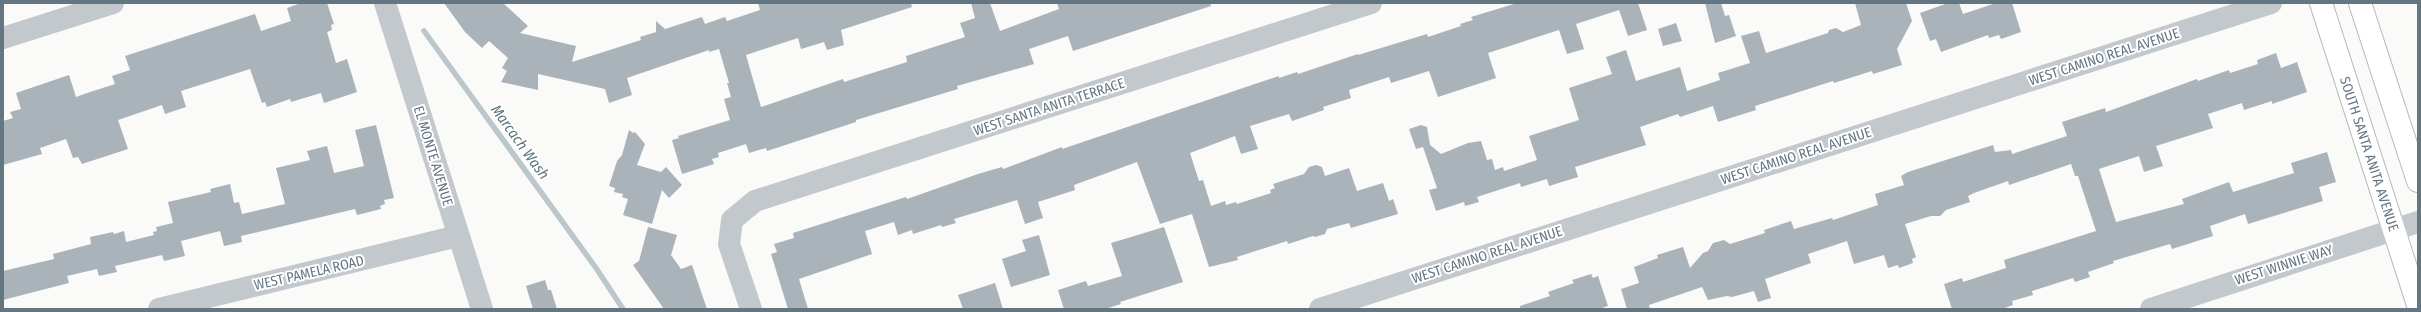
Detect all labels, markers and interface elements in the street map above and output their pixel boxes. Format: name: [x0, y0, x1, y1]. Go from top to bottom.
street label: WEST CAMINO REAL AVENUE: [2027, 24, 2182, 89]
street label: WEST SANTA ANITA TERRACE: [971, 74, 1127, 139]
street label: SOUTH SANTA ANITA AVENUE: [2336, 75, 2402, 234]
water label: Marcach Wash: [487, 101, 553, 183]
street label: EL MONTE AVENUE: [410, 104, 456, 208]
street label: WEST CAMINO REAL AVENUE: [1719, 123, 1874, 188]
street label: WEST CAMINO REAL AVENUE: [1410, 222, 1565, 287]
street label: WEST WINNIE WAY: [2233, 241, 2335, 289]
street label: WEST PAMELA ROAD: [252, 252, 366, 294]

